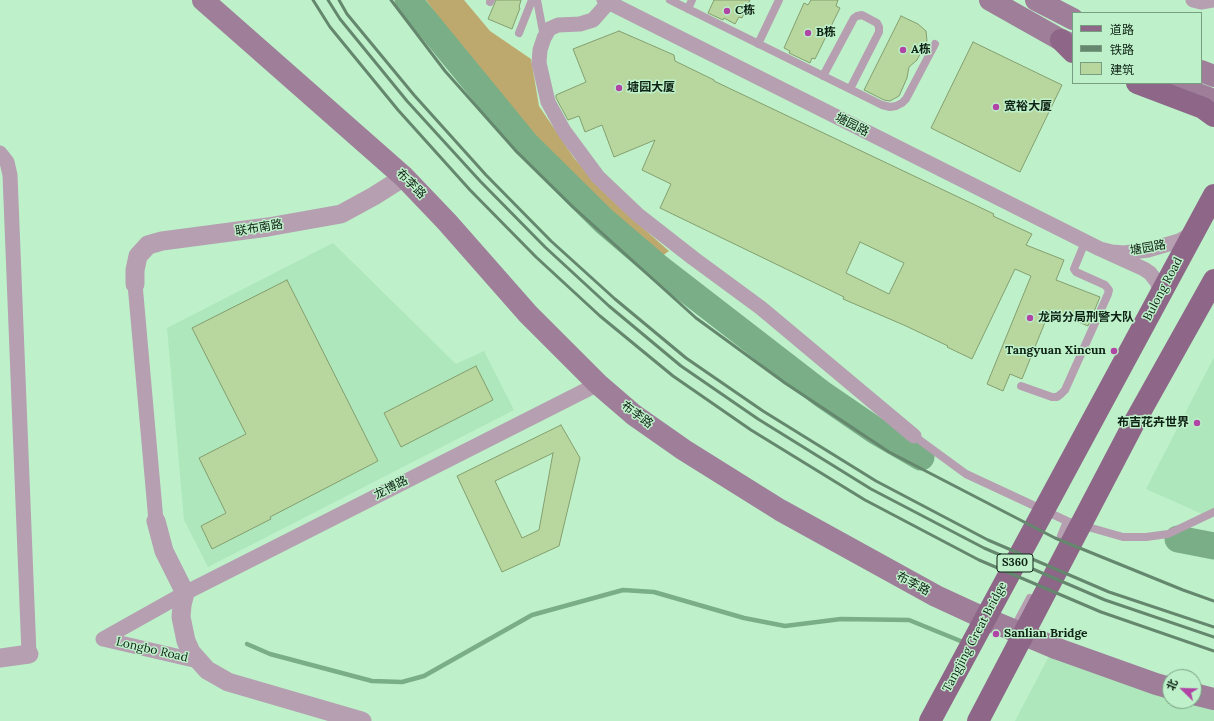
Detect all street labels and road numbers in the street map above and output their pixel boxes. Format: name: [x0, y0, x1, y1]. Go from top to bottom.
street label: 塘园路: [833, 110, 871, 140]
street label: 布李路: [393, 166, 429, 202]
street label: 联布南路: [234, 217, 284, 239]
street label: 塘园路: [1129, 238, 1167, 258]
street label: Bulong Road: [1140, 255, 1186, 323]
street label: 布李路: [618, 398, 656, 432]
street label: 龙博路: [372, 473, 410, 503]
road number: S360: [997, 554, 1033, 572]
street label: 布李路: [894, 569, 932, 599]
street label: Tangjing Great Bridge: [940, 579, 1010, 695]
street label: Longbo Road: [115, 635, 189, 665]

